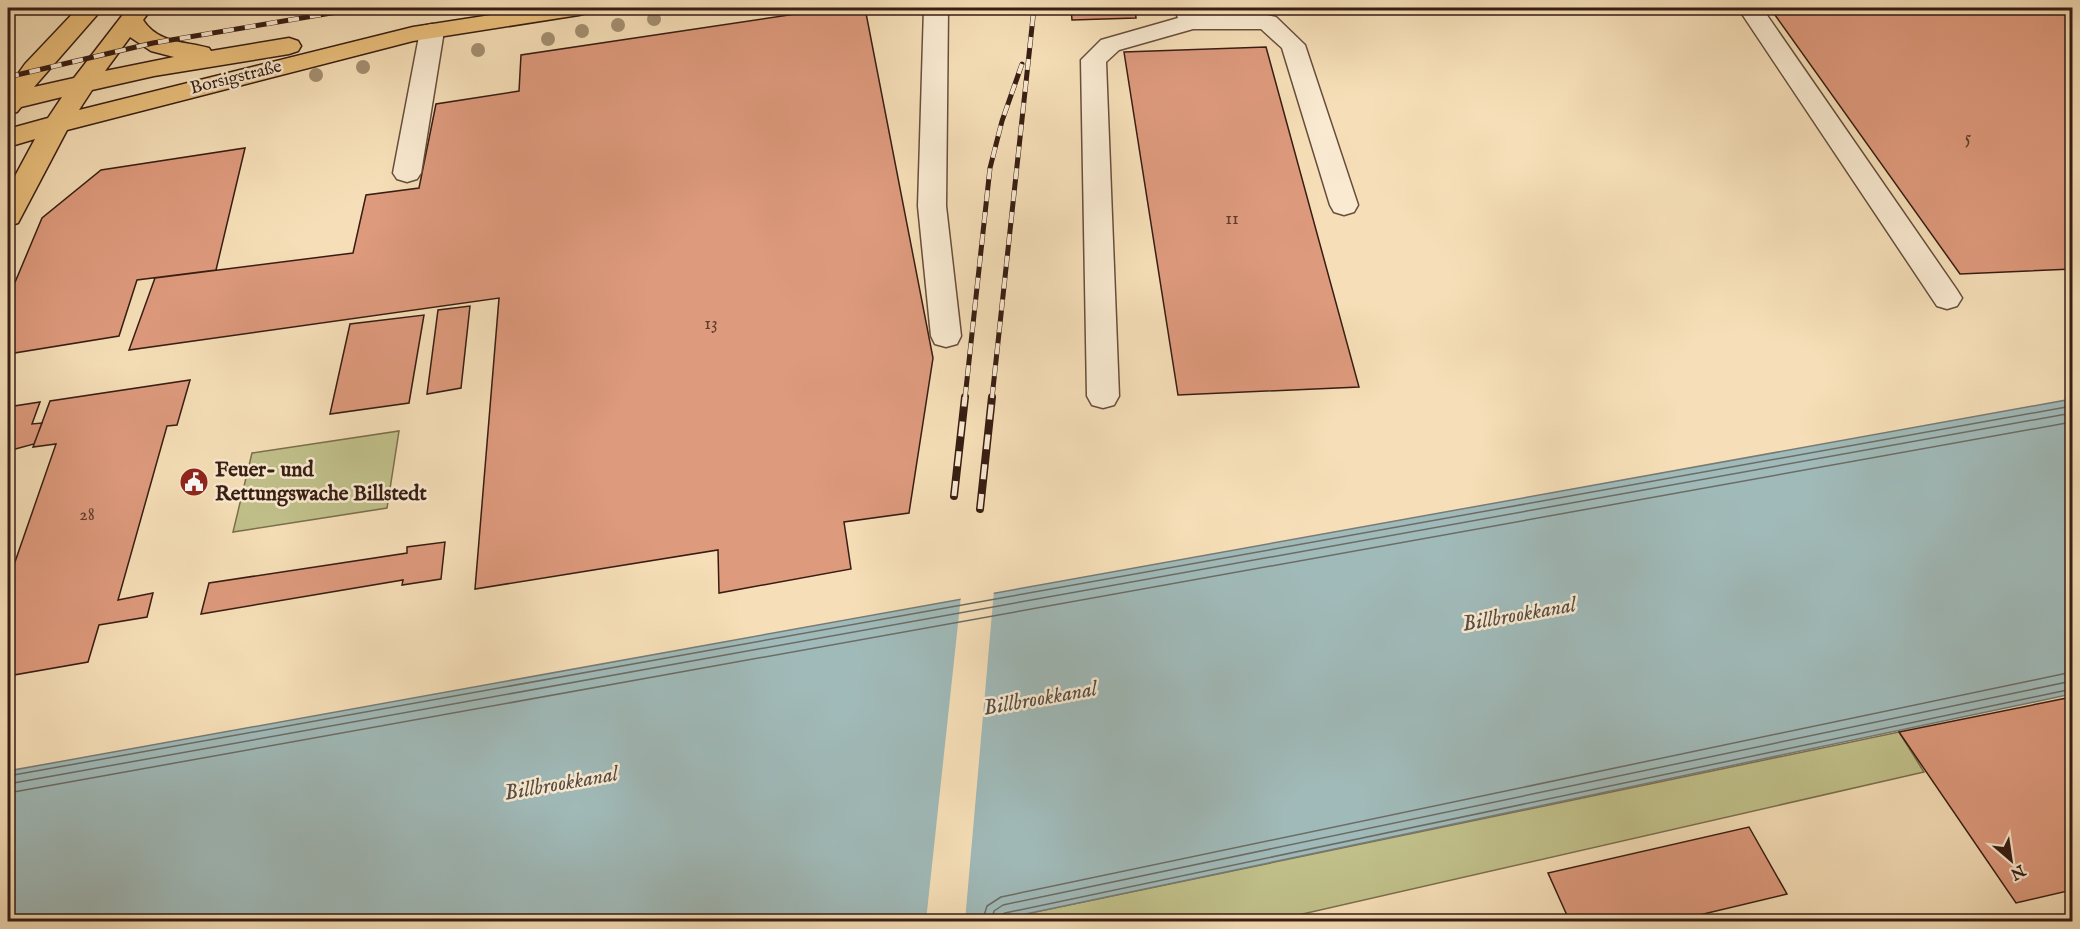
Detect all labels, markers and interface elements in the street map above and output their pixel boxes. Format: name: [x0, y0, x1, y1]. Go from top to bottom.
street label: Borsigstraße: [188, 56, 284, 100]
house number: 5: [1965, 127, 1972, 150]
house number: 11: [1225, 208, 1239, 231]
house number: 13: [704, 313, 718, 336]
place label: Feuer- und Rettungswache Billstedt: [215, 457, 427, 508]
public building icon: Feuer- und Rettungswache Billstedt: [178, 466, 210, 498]
house number: 28: [79, 504, 95, 527]
water label: Billbrookkanal: [1460, 591, 1580, 639]
water label: Billbrookkanal: [981, 675, 1101, 723]
water label: Billbrookkanal: [502, 760, 622, 808]
north arrow: [1981, 830, 2041, 890]
text: N: [2006, 859, 2029, 884]

